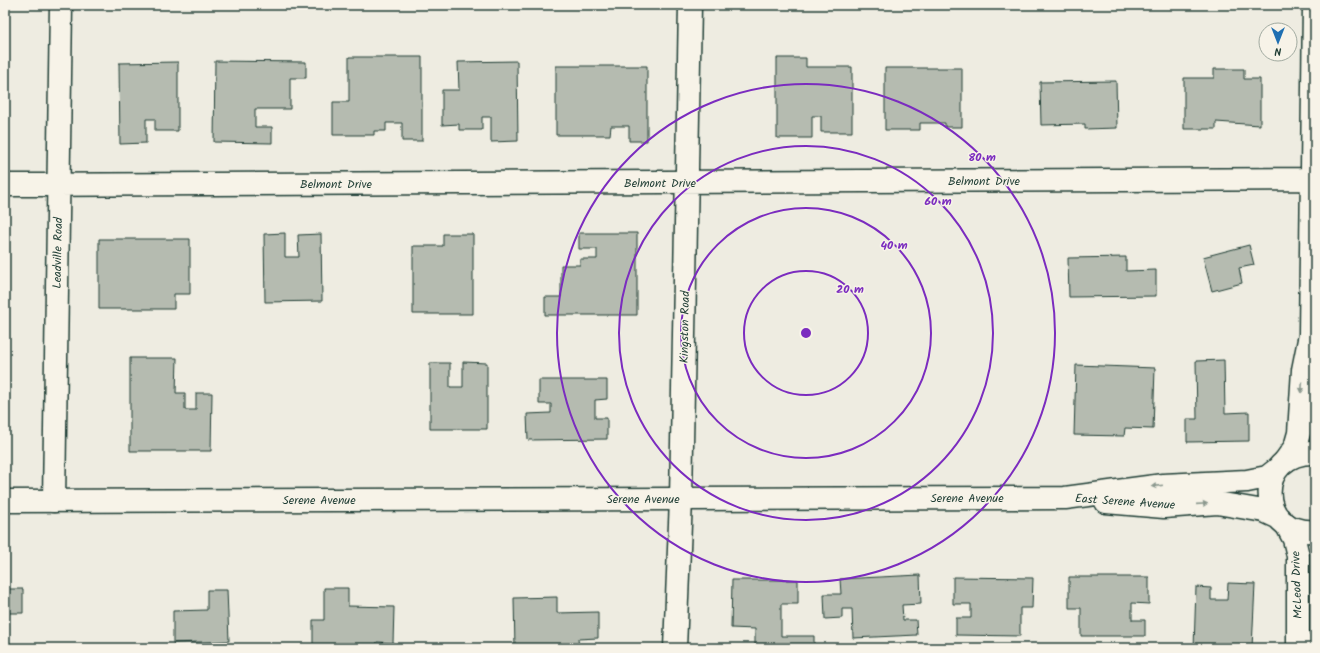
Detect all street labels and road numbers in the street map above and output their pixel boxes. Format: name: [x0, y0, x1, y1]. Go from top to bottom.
street label: Belmont Drive: [948, 172, 1021, 191]
street label: Belmont Drive: [624, 174, 697, 193]
street label: Belmont Drive: [300, 175, 373, 194]
street label: Leadville Road: [48, 216, 68, 289]
street label: Kingston Road: [675, 290, 695, 363]
street label: Serene Avenue: [930, 489, 1004, 508]
street label: East Serene Avenue: [1074, 489, 1176, 515]
street label: Serene Avenue: [606, 490, 680, 509]
street label: Serene Avenue: [282, 491, 356, 510]
street label: McLeod Drive: [1286, 550, 1308, 619]

